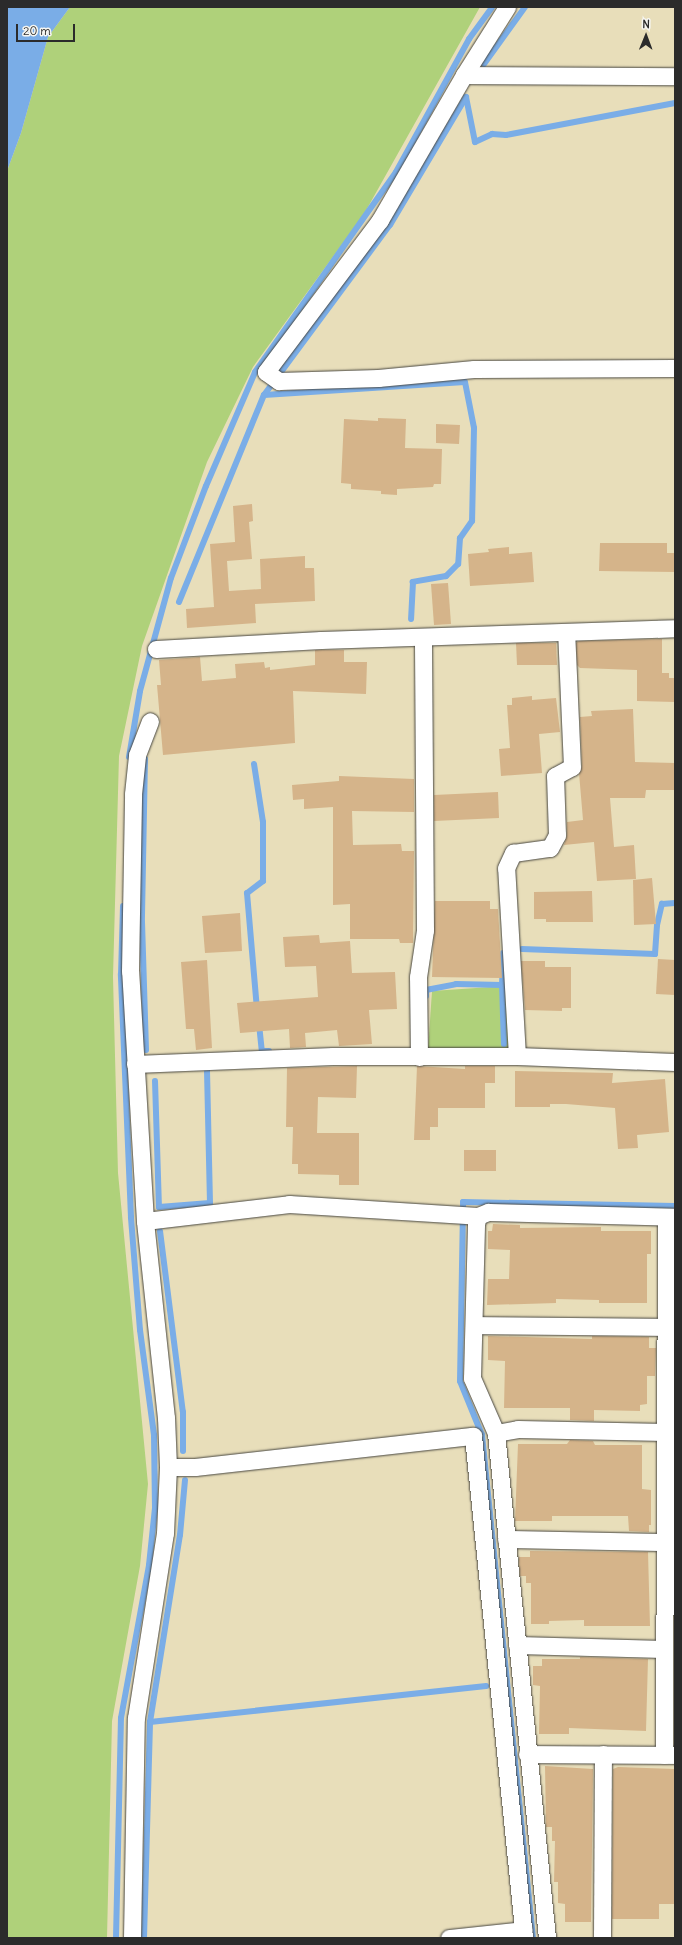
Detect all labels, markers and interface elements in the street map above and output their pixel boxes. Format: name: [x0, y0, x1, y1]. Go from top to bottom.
scale bar: [18, 16, 77, 42]
north arrow: [626, 16, 666, 56]
text: N: [642, 17, 650, 31]
text: 20 m: [23, 23, 51, 38]

